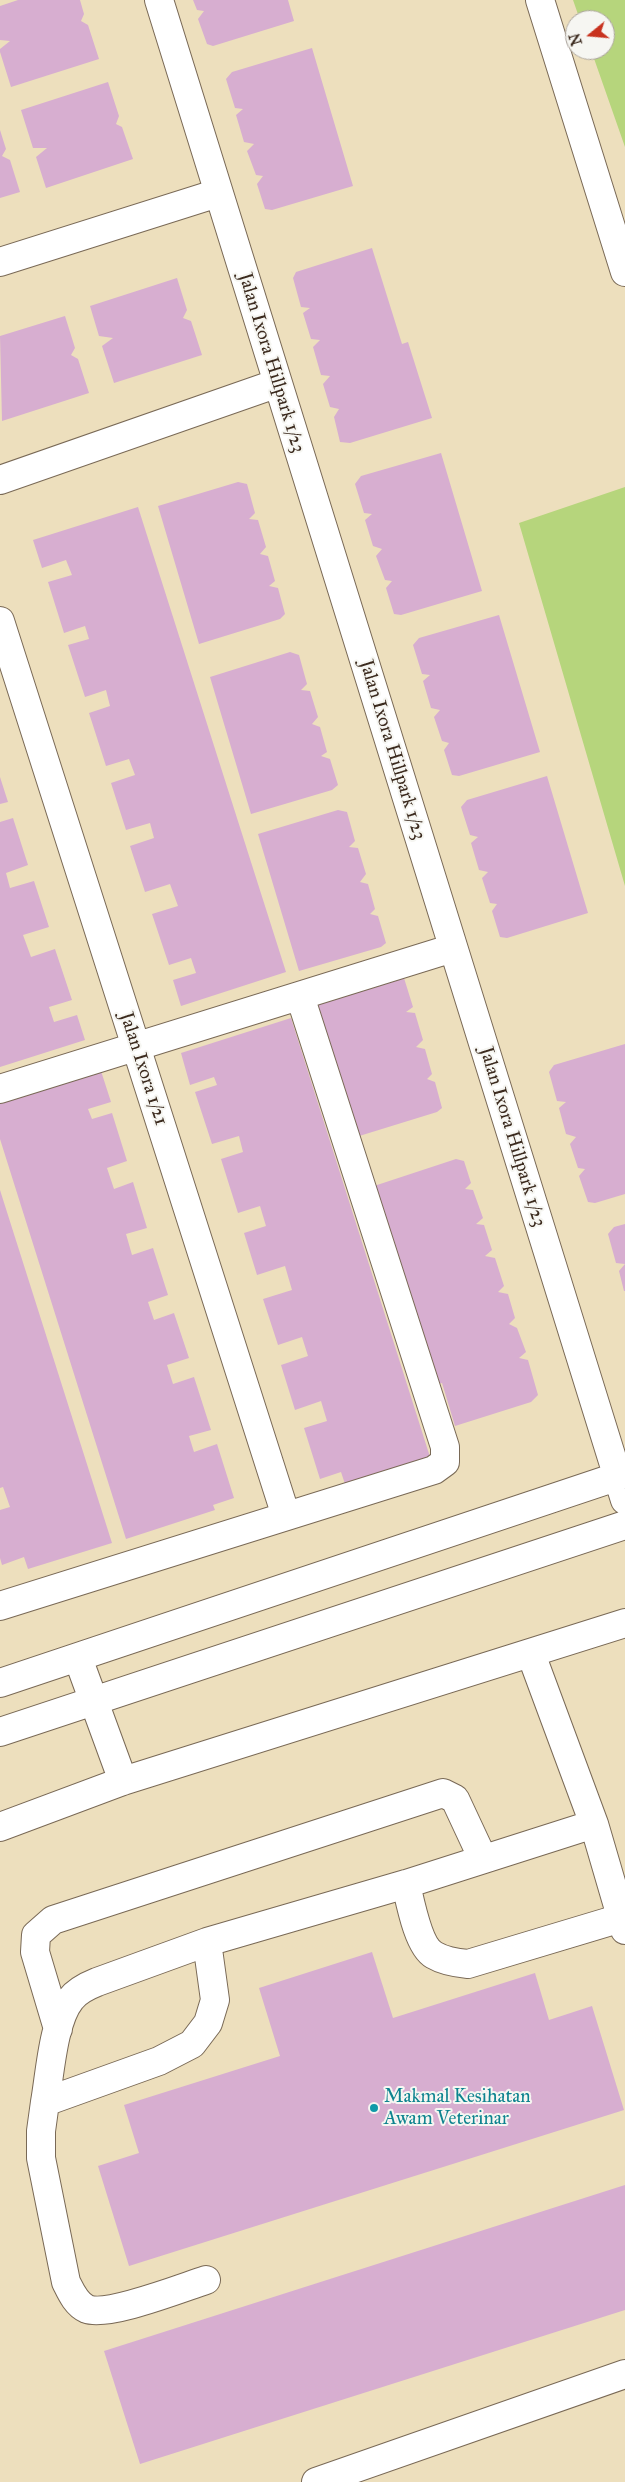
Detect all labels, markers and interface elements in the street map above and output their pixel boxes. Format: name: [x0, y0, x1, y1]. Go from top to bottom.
north arrow: [565, 10, 615, 60]
text: N: [566, 31, 586, 47]
street label: Jalan Ixora Hillpark 1/23: [233, 270, 309, 456]
street label: Jalan Ixora Hillpark 1/23: [354, 657, 430, 843]
street label: Jalan Ixora 1/21: [114, 1010, 172, 1128]
street label: Jalan Ixora Hillpark 1/23: [474, 1044, 550, 1230]
place label: Makmal Kesihatan Awam Veterinar: [384, 2086, 531, 2130]
marker: Makmal Kesihatan Awam Veterinar: [368, 2102, 380, 2114]

